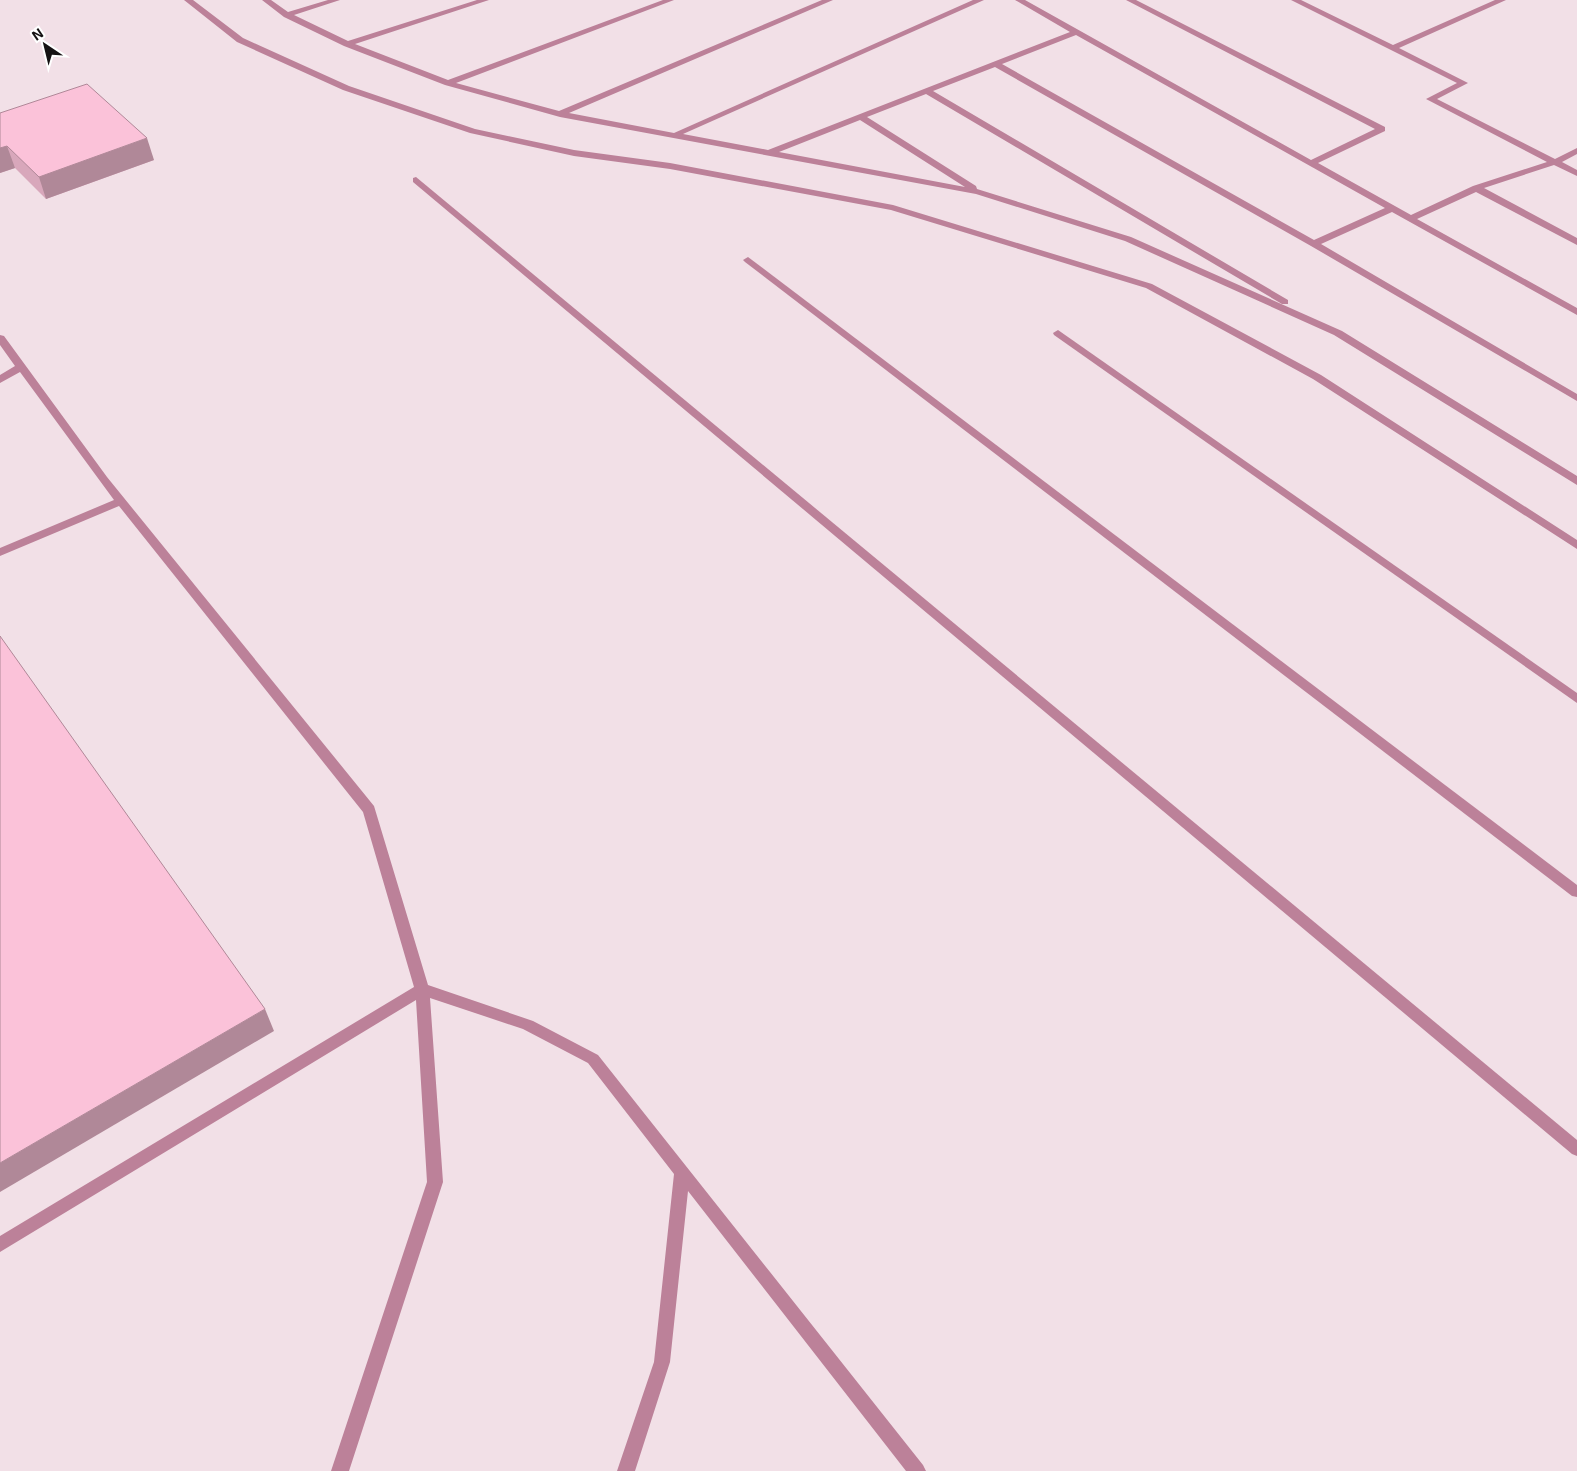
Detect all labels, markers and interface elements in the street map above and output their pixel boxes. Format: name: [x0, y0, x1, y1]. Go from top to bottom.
north arrow: [20, 20, 70, 70]
text: N: [28, 24, 46, 44]

